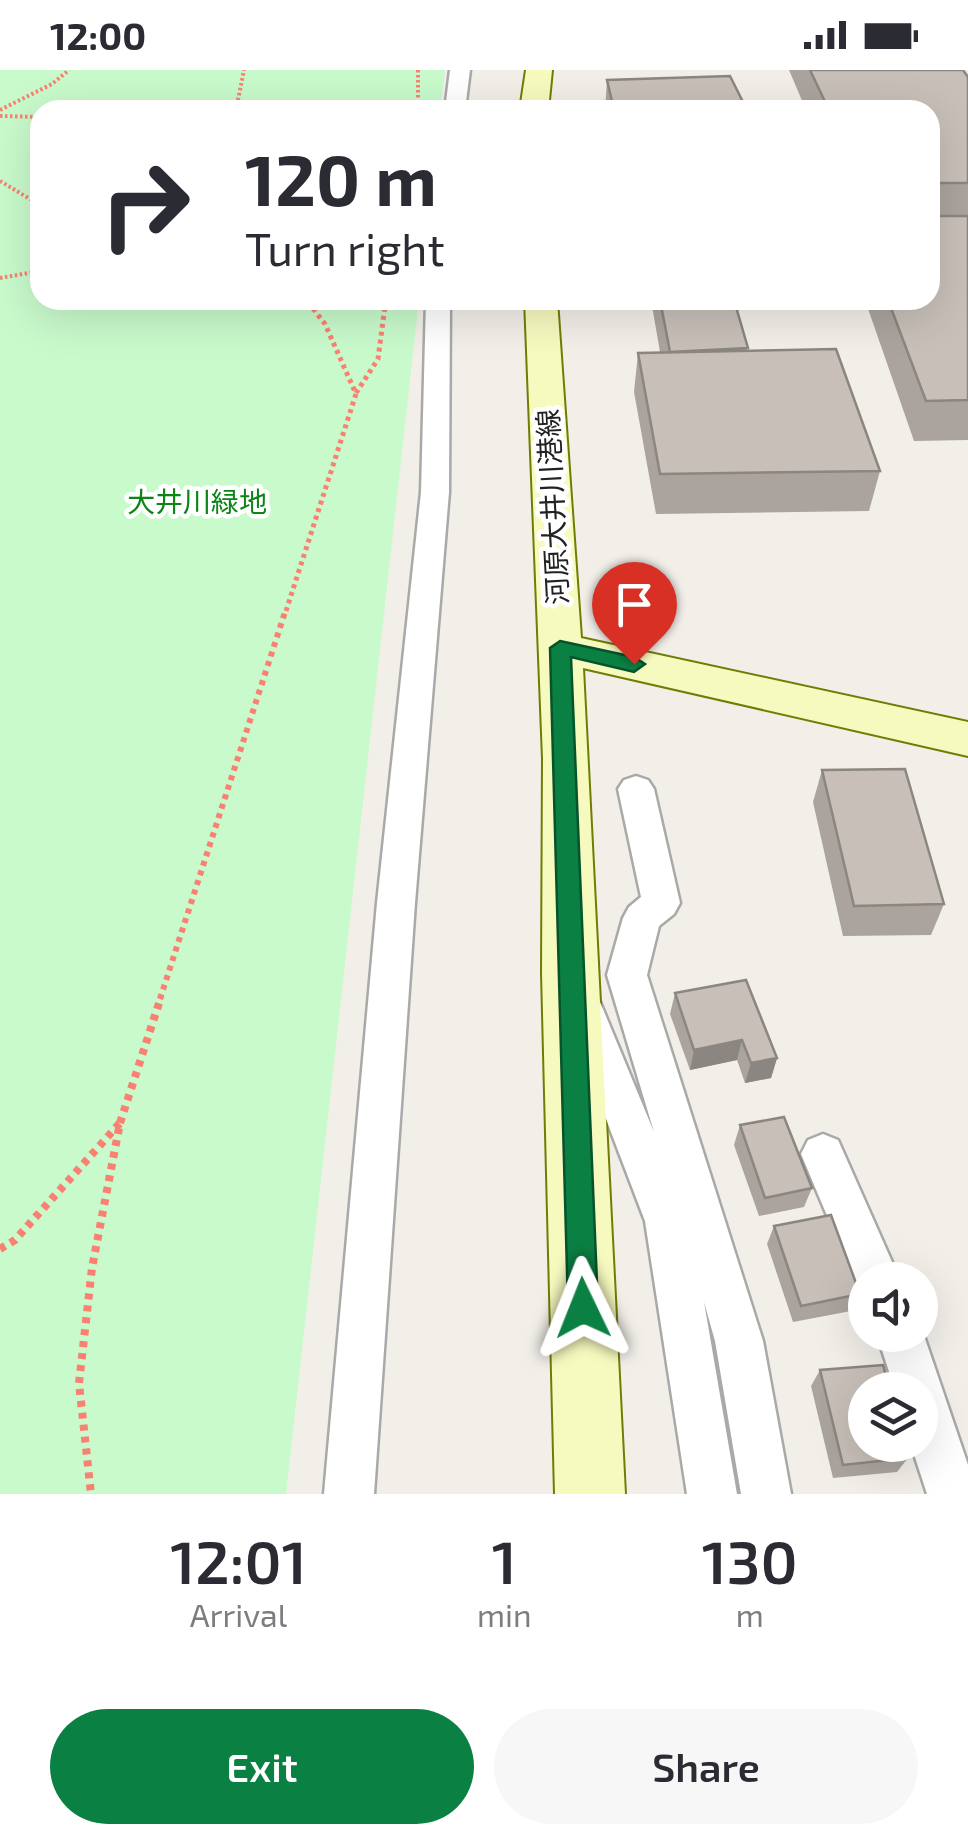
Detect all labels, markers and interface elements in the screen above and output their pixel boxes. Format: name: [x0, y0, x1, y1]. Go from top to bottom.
text: 12:00: [50, 12, 146, 58]
text: 120 m: [245, 136, 437, 220]
icon: right: [80, 140, 210, 270]
text: Turn right: [245, 221, 445, 275]
street label: 河原大井川港線: [530, 408, 574, 606]
park label: 大井川緑地: [127, 484, 267, 518]
pin: [592, 562, 677, 665]
icon: arrive: [607, 577, 662, 632]
position arrow: [531, 1256, 635, 1360]
map controls: [848, 1262, 938, 1462]
button: sound: [848, 1262, 938, 1352]
button: layers: [848, 1372, 938, 1462]
text: 12:01: [170, 1524, 307, 1596]
text: 1: [492, 1524, 517, 1596]
text: 130: [702, 1524, 798, 1596]
text: Arrival: [190, 1595, 287, 1633]
text: min: [477, 1595, 532, 1633]
text: m: [736, 1595, 764, 1633]
button: Exit: [50, 1709, 474, 1824]
button: Share: [494, 1709, 918, 1824]

